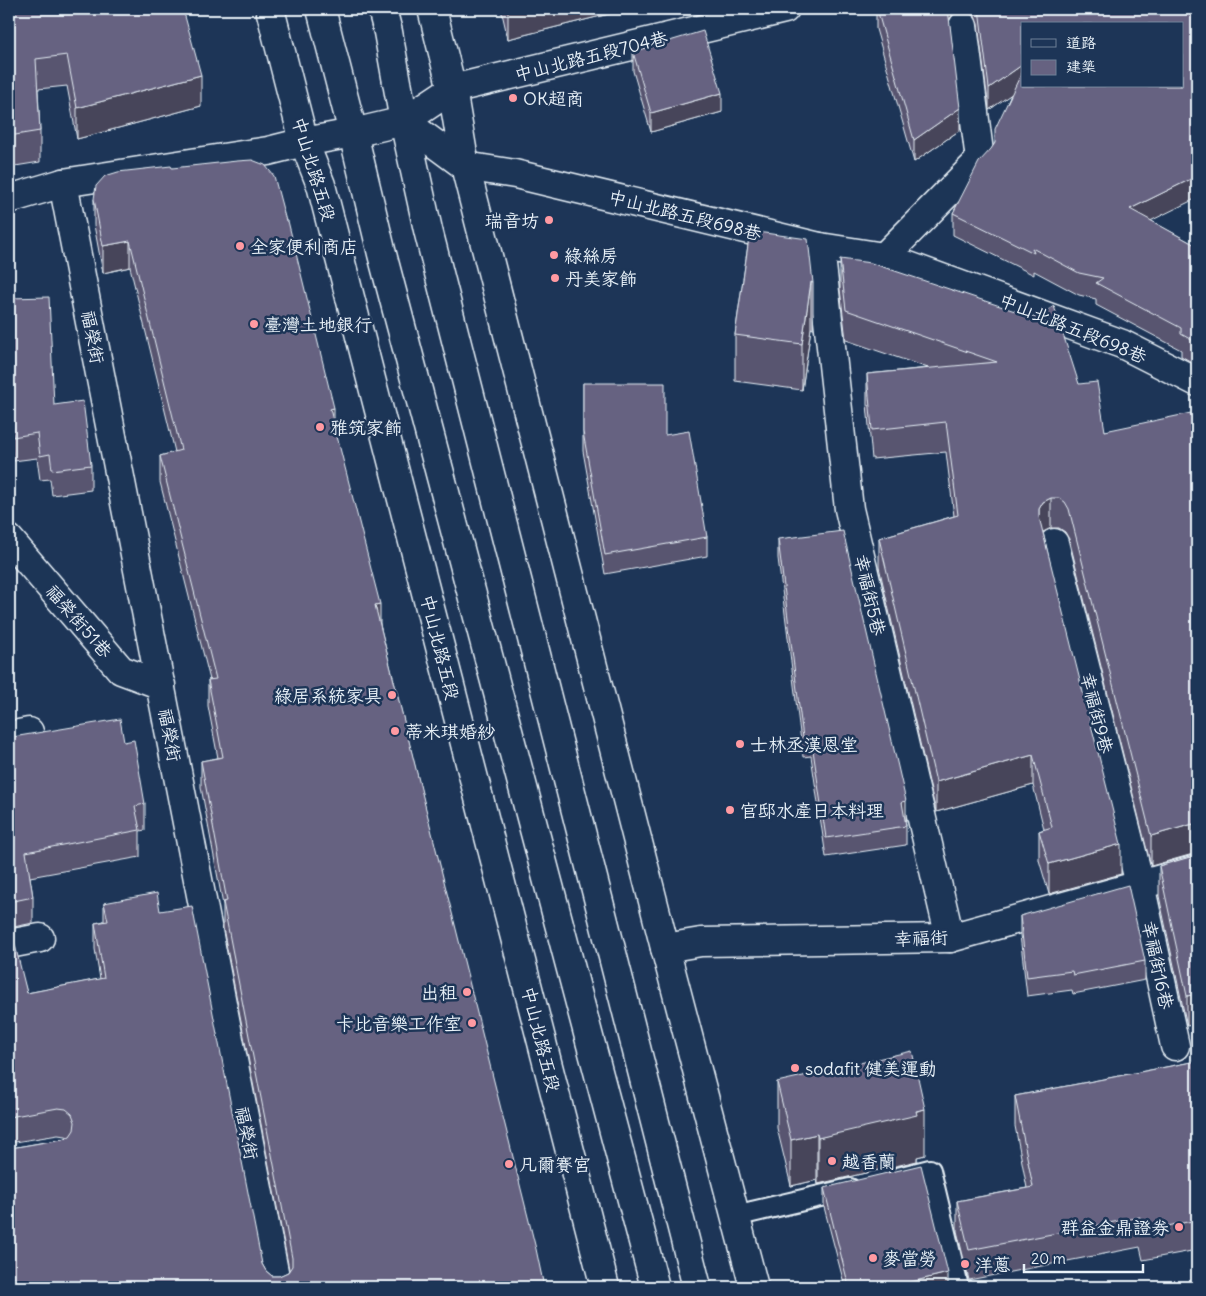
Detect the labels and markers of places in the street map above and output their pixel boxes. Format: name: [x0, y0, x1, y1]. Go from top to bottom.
place label: OK超商: [523, 87, 584, 110]
marker: OK超商: [507, 92, 519, 104]
place label: 瑞音坊: [485, 209, 539, 232]
marker: 瑞音坊: [543, 214, 555, 226]
place label: 全家便利商店: [250, 235, 358, 258]
marker: 全家便利商店: [234, 240, 246, 252]
place label: 綠絲房: [564, 244, 618, 267]
marker: 綠絲房: [548, 249, 560, 261]
place label: 丹美家飾: [565, 267, 637, 290]
marker: 丹美家飾: [549, 272, 561, 284]
place label: 臺灣土地銀行: [264, 313, 372, 336]
marker: 臺灣土地銀行: [248, 318, 260, 330]
place label: 雅筑家飾: [330, 416, 402, 439]
marker: 雅筑家飾: [314, 421, 326, 433]
place label: 綠居系統家具: [274, 684, 382, 707]
marker: 綠居系統家具: [386, 689, 398, 701]
place label: 蒂米琪婚紗: [405, 720, 495, 743]
marker: 蒂米琪婚紗: [389, 725, 401, 737]
place label: 士林丞漢恩堂: [750, 733, 858, 756]
marker: 士林丞漢恩堂: [734, 738, 746, 750]
place label: 官邸水產日本料理: [740, 799, 884, 822]
marker: 官邸水產日本料理: [724, 804, 736, 816]
place label: 出租: [421, 981, 457, 1004]
marker: 出租: [461, 986, 473, 998]
place label: 卡比音樂工作室: [336, 1012, 462, 1035]
marker: 卡比音樂工作室: [466, 1017, 478, 1029]
place label: sodafit 健美運動: [805, 1057, 936, 1080]
marker: sodafit 健美運動: [789, 1062, 801, 1074]
place label: 越香蘭: [842, 1150, 896, 1173]
place label: 凡爾賽宮: [519, 1153, 591, 1176]
marker: 越香蘭: [826, 1155, 838, 1167]
marker: 凡爾賽宮: [503, 1158, 515, 1170]
place label: 群益金鼎證券: [1061, 1216, 1169, 1239]
marker: 群益金鼎證券: [1173, 1221, 1185, 1233]
place label: 麥當勞: [883, 1247, 937, 1270]
marker: 麥當勞: [867, 1252, 879, 1264]
place label: 洋蔥: [975, 1253, 1011, 1276]
marker: 洋蔥: [959, 1258, 971, 1270]

